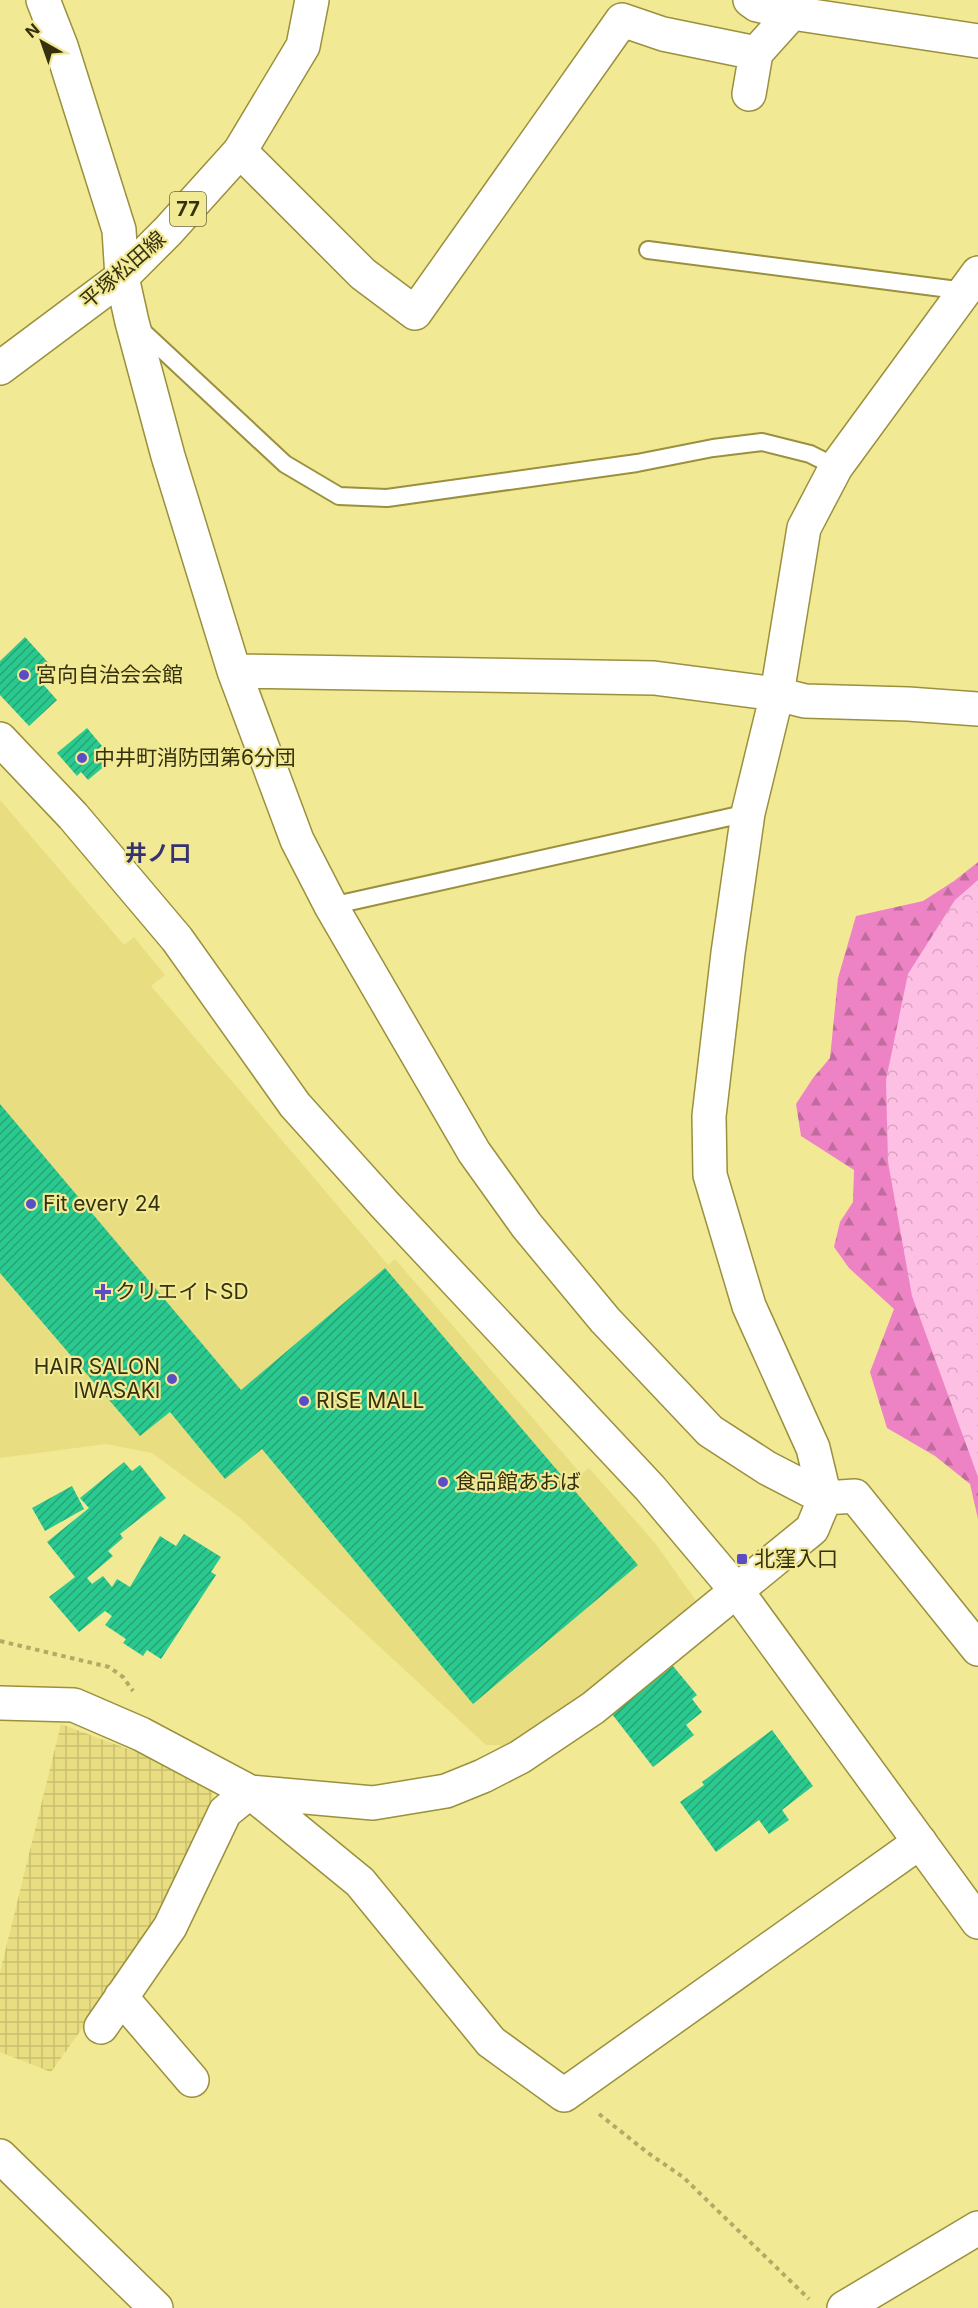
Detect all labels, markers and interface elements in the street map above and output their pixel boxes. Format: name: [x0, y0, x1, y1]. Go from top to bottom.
north arrow: [12, 12, 72, 72]
text: N: [21, 19, 43, 42]
road number: 77: [170, 192, 206, 226]
street label: 平塚松田線: [75, 226, 170, 313]
place label: 宮向自治会会館: [36, 662, 183, 687]
marker: 宮向自治会会館: [17, 668, 31, 682]
place label: 中井町消防団第6分団: [94, 745, 296, 770]
marker: 中井町消防団第6分団: [75, 751, 89, 765]
district label: 井ノ口: [125, 840, 191, 866]
place label: Fit every 24: [43, 1191, 161, 1216]
marker: Fit every 24: [24, 1197, 38, 1211]
place label: クリエイトSD: [115, 1279, 249, 1304]
marker: クリエイトSD: [96, 1285, 110, 1299]
place label: HAIR SALON lWASAKl: [34, 1354, 160, 1403]
marker: HAIR SALON lWASAKl: [165, 1372, 179, 1386]
place label: RISE MALL: [316, 1388, 424, 1413]
marker: RISE MALL: [297, 1394, 311, 1408]
place label: 食品館あおば: [455, 1469, 581, 1494]
marker: 食品館あおば: [436, 1475, 450, 1489]
place label: 北窪入口: [754, 1546, 838, 1571]
marker: 北窪入口: [735, 1552, 749, 1566]

